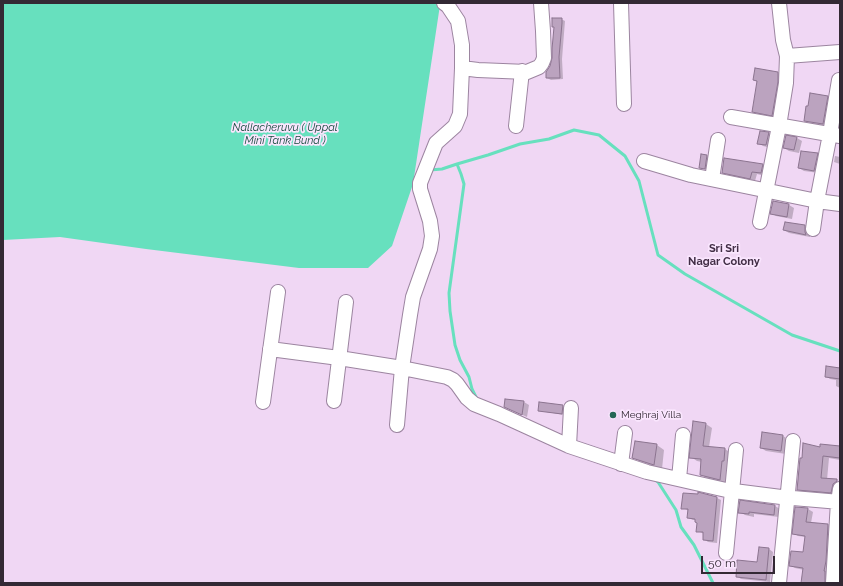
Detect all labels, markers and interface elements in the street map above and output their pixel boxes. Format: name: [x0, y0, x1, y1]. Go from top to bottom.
water label: Nallacheruvu ( Uppal Mini Tank Bund ): [232, 121, 338, 147]
district label: Sri Sri Nagar Colony: [688, 242, 760, 268]
place label: Meghraj Villa: [621, 409, 681, 421]
marker: Meghraj Villa: [608, 410, 618, 420]
scale bar: [703, 548, 777, 574]
text: 50 m: [708, 556, 736, 570]

